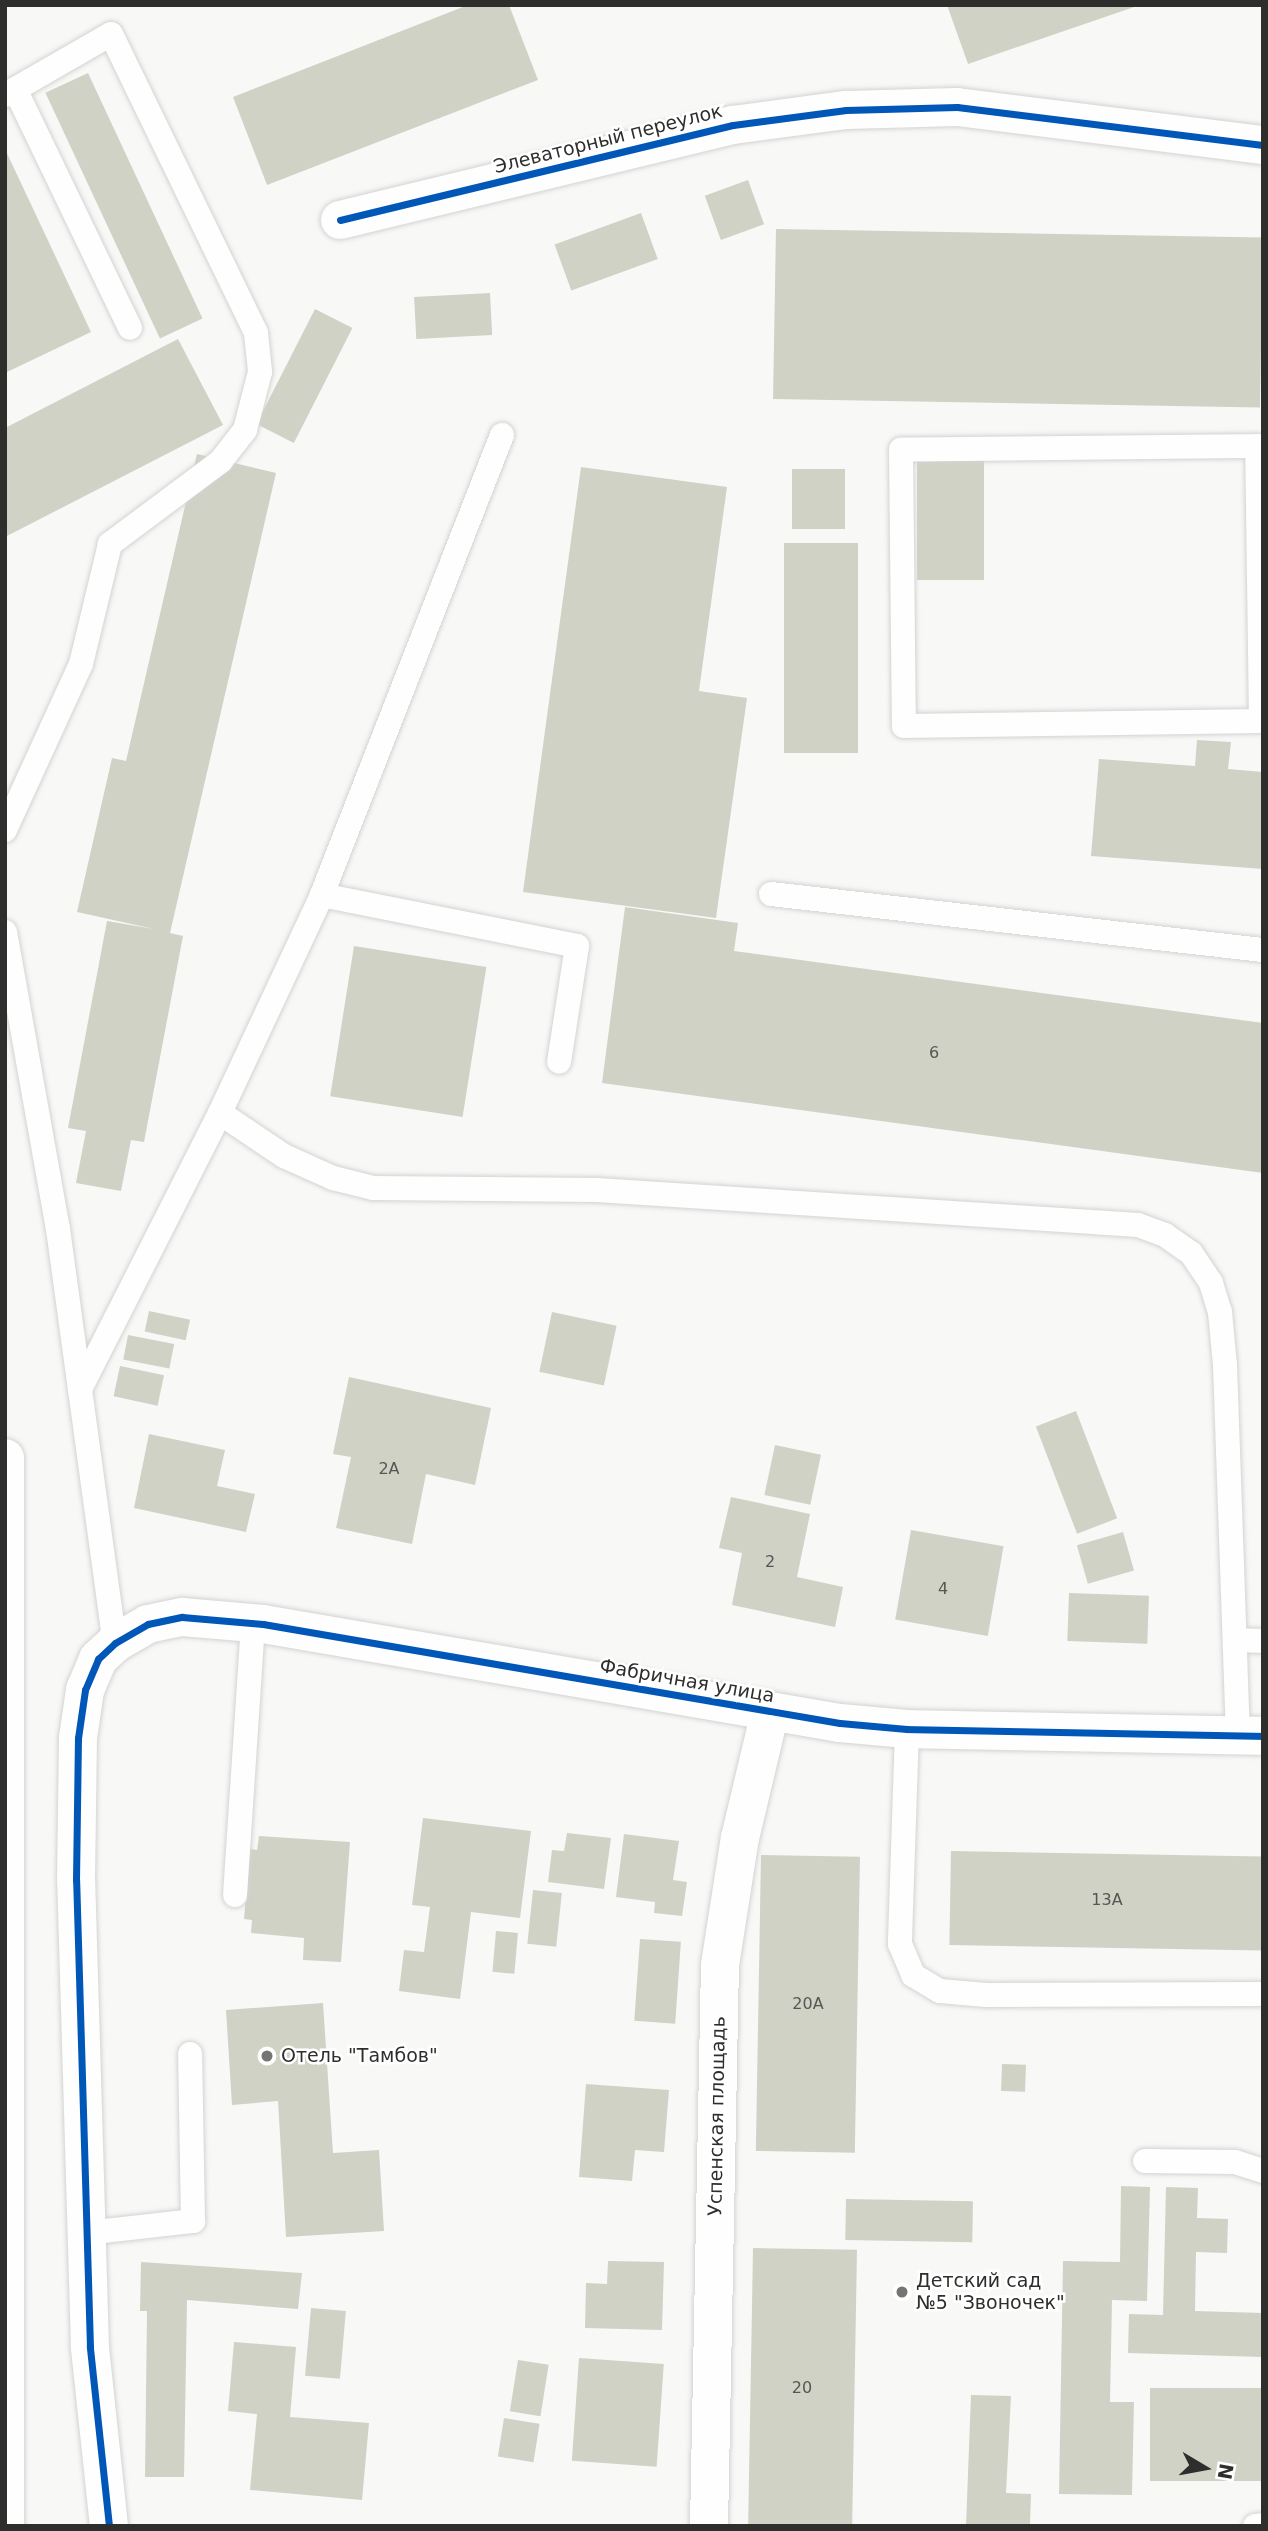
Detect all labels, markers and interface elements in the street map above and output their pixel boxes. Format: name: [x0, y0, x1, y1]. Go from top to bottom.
street label: Элеваторный переулок: [491, 100, 725, 178]
house number: 6: [929, 1043, 939, 1063]
house number: 2А: [378, 1459, 400, 1479]
house number: 2: [765, 1552, 775, 1572]
house number: 4: [938, 1579, 948, 1599]
street label: Фабричная улица: [598, 1654, 776, 1708]
house number: 13А: [1091, 1890, 1123, 1910]
house number: 20А: [792, 1994, 824, 2014]
street label: Успенская площадь: [704, 2016, 730, 2216]
place label: Отель "Тамбов": [281, 2045, 438, 2067]
marker: Отель "Тамбов": [259, 2048, 275, 2064]
place label: Детский сад №5 "Звоночек": [916, 2270, 1065, 2314]
marker: Детский сад №5 "Звоночек": [894, 2284, 910, 2300]
house number: 20: [792, 2378, 812, 2398]
north arrow: [1170, 2433, 1240, 2503]
text: N: [1213, 2462, 1238, 2481]

